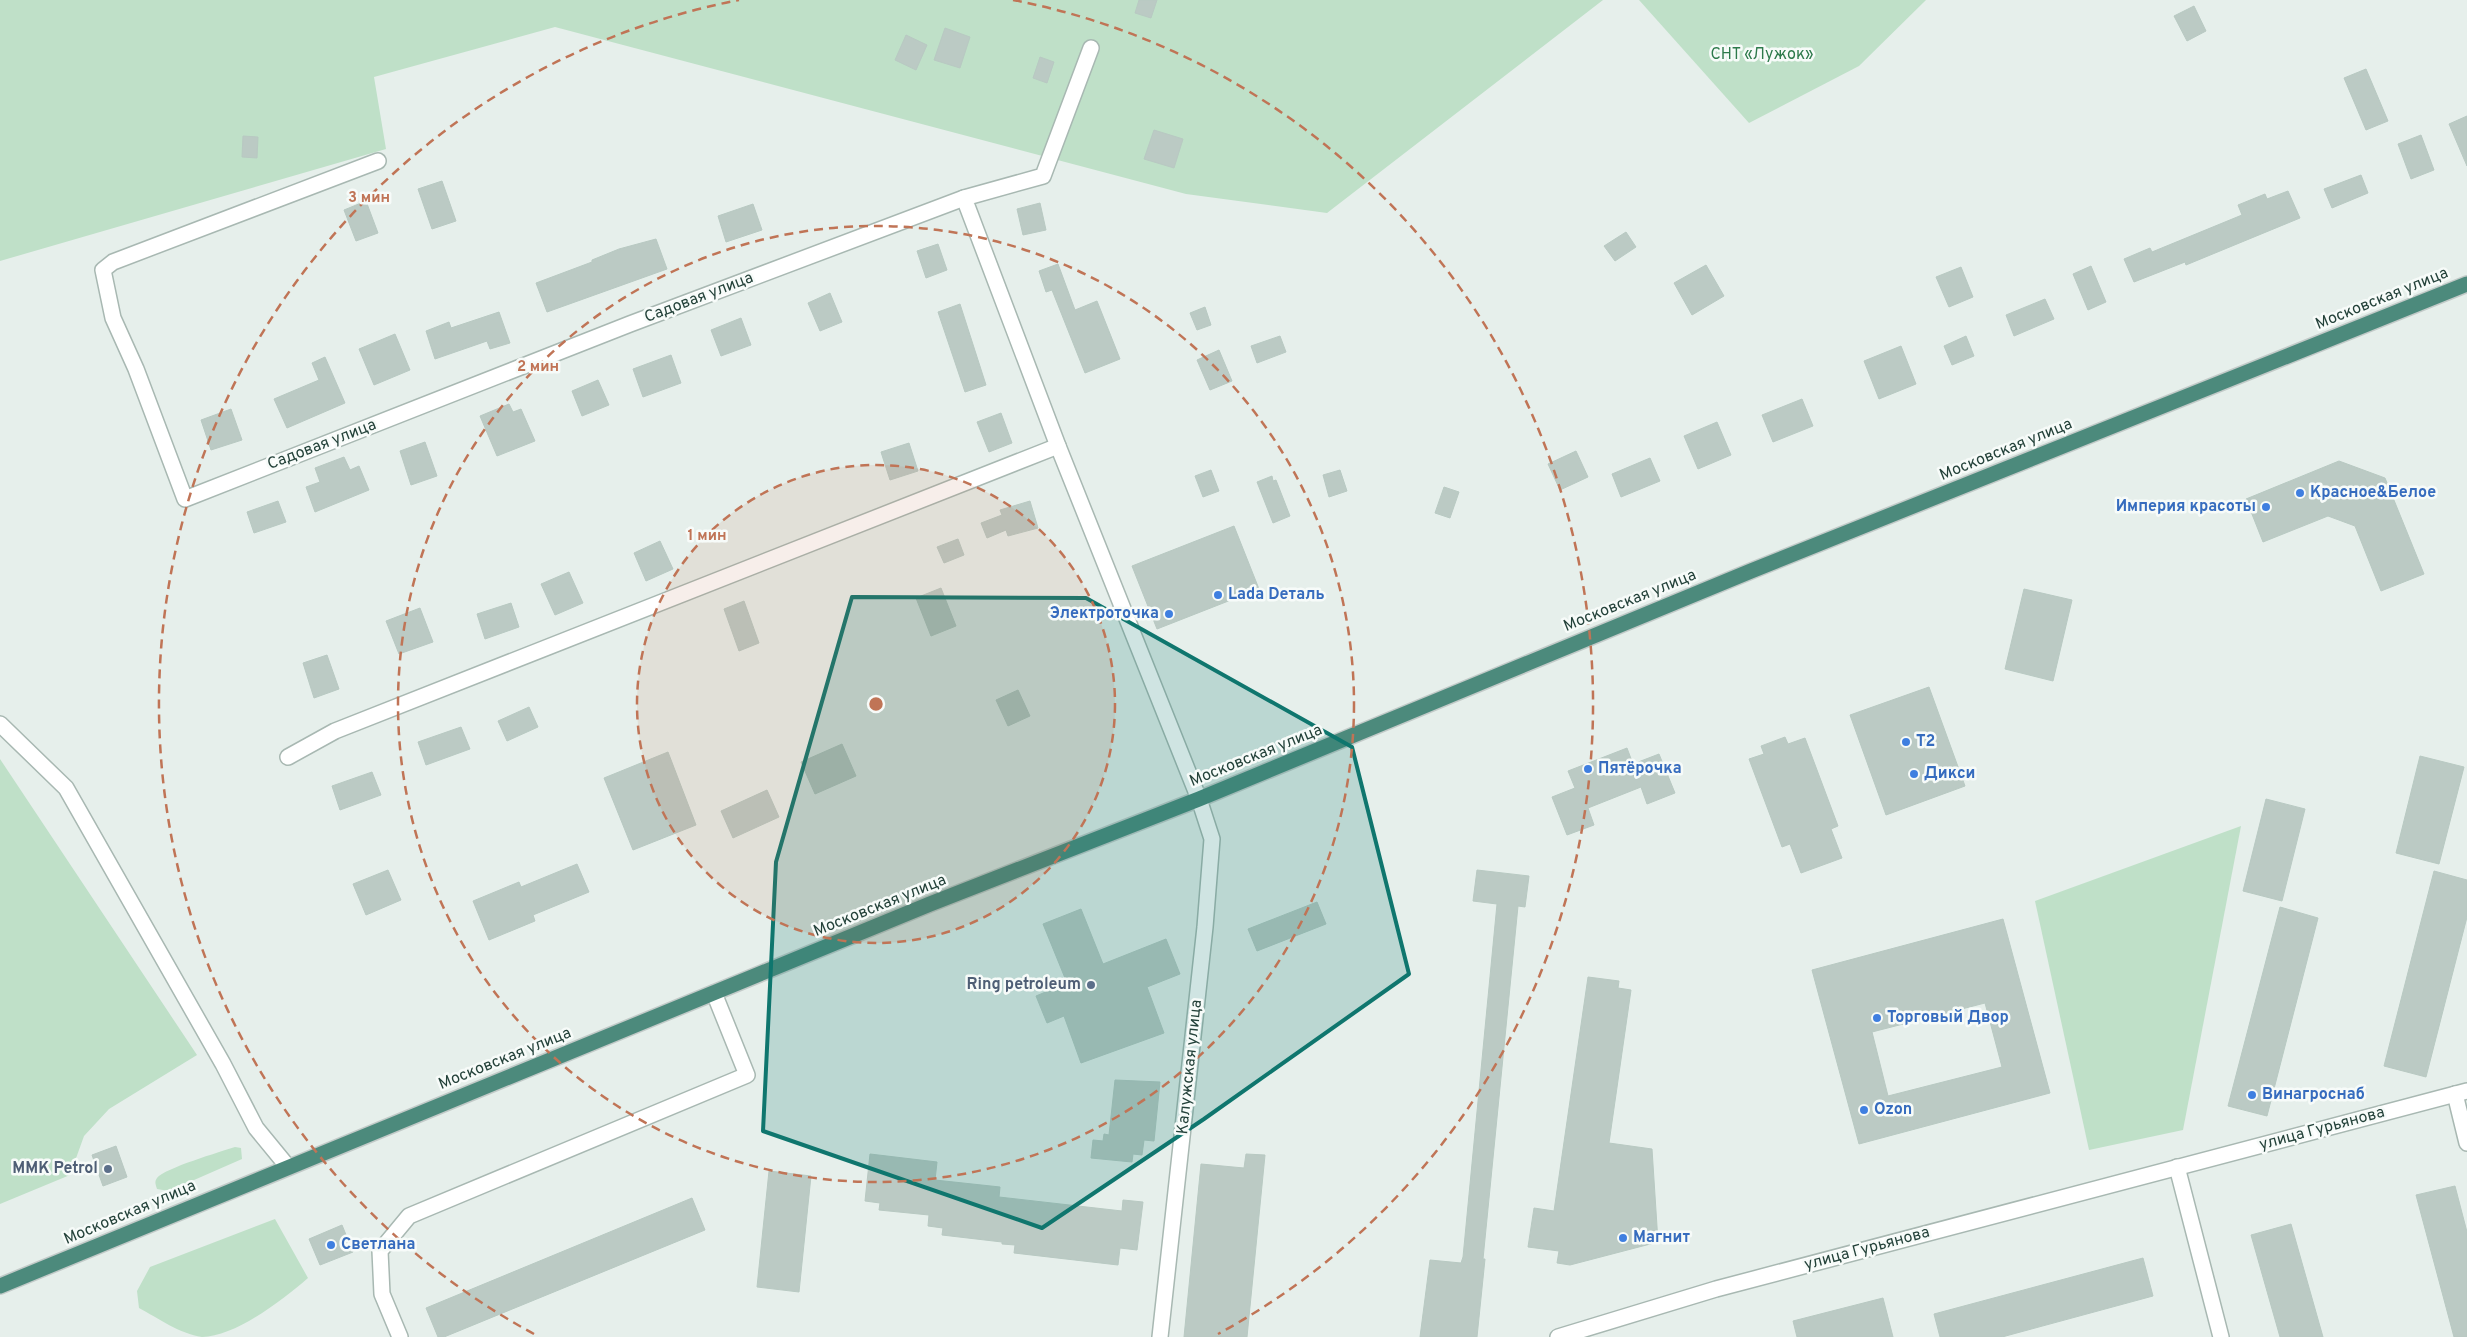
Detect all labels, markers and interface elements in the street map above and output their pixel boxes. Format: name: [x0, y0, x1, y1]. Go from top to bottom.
park label: СНТ «Лужок»: [1711, 45, 1813, 65]
text: 3 мин: [348, 189, 390, 208]
street label: Московская улица: [2313, 263, 2451, 335]
street label: Садовая улица: [642, 268, 756, 328]
text: 2 мин: [517, 358, 559, 377]
street label: Московская улица: [1937, 414, 2075, 486]
street label: Садовая улица: [265, 415, 379, 475]
place label: Красное&Белое: [2310, 483, 2436, 503]
marker: Красное&Белое: [2294, 487, 2306, 499]
place label: Империя красоты: [2116, 497, 2256, 517]
marker: Империя красоты: [2260, 501, 2272, 513]
text: 1 мин: [688, 527, 726, 546]
street label: Московская улица: [1561, 565, 1699, 637]
place label: Lada Dеталь: [1228, 585, 1325, 605]
marker: Lada Dеталь: [1212, 589, 1224, 601]
place label: Электроточка: [1050, 604, 1159, 624]
marker: Электроточка: [1163, 608, 1175, 620]
centre of rings: [867, 695, 885, 713]
street label: Московская улица: [1187, 720, 1325, 792]
place label: T2: [1916, 732, 1935, 752]
marker: T2: [1900, 736, 1912, 748]
place label: Пятёрочка: [1598, 759, 1682, 779]
marker: Пятёрочка: [1582, 763, 1594, 775]
place label: Дикси: [1924, 764, 1975, 784]
marker: Дикси: [1908, 768, 1920, 780]
street label: Московская улица: [811, 870, 949, 942]
place label: Ring petroleum: [966, 975, 1081, 995]
marker: Ring petroleum: [1085, 979, 1097, 991]
street label: Калужская улица: [1173, 999, 1207, 1135]
place label: Торговый Двор: [1887, 1008, 2009, 1028]
marker: Торговый Двор: [1871, 1012, 1883, 1024]
street label: Московская улица: [436, 1023, 574, 1095]
place label: Винагроснаб: [2262, 1085, 2365, 1105]
marker: Винагроснаб: [2246, 1089, 2258, 1101]
place label: Ozon: [1874, 1100, 1912, 1120]
street label: улица Гурьянова: [2257, 1103, 2387, 1155]
marker: Ozon: [1858, 1104, 1870, 1116]
place label: MMK Petrol: [12, 1159, 98, 1179]
marker: MMK Petrol: [102, 1163, 114, 1175]
street label: Московская улица: [61, 1176, 199, 1250]
street label: улица Гурьянова: [1802, 1223, 1932, 1275]
place label: Магнит: [1633, 1228, 1690, 1248]
marker: Магнит: [1617, 1232, 1629, 1244]
place label: Светлана: [341, 1235, 415, 1255]
marker: Светлана: [325, 1239, 337, 1251]

